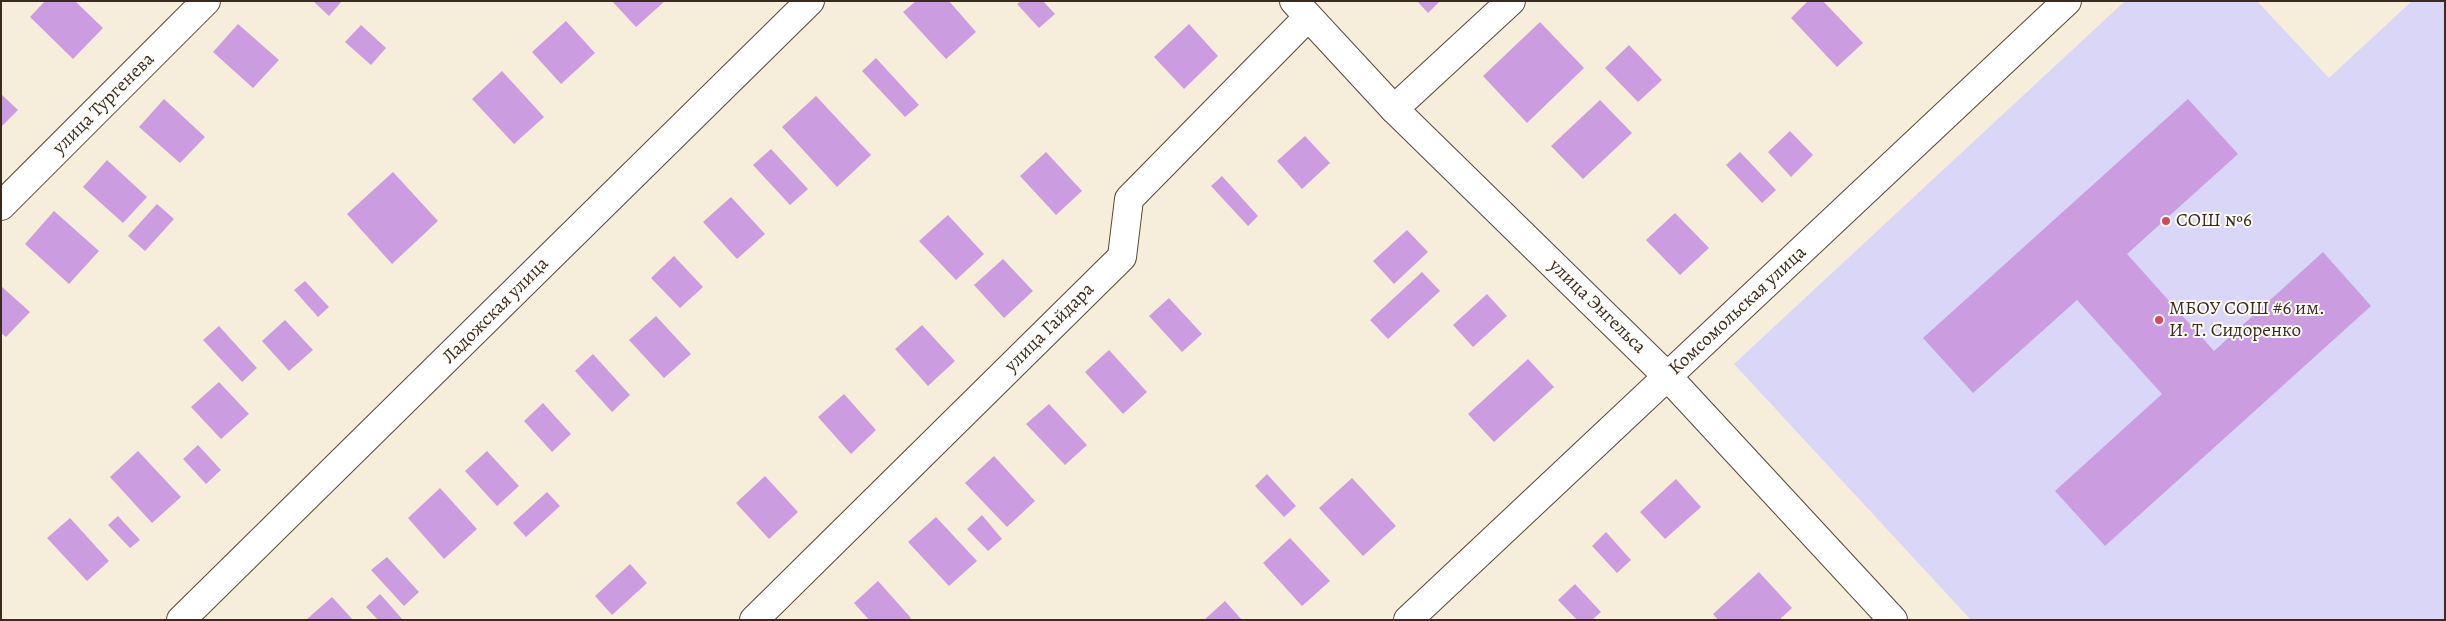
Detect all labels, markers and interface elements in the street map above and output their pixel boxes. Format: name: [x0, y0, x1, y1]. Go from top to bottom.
street label: улица Тургенева: [48, 48, 160, 160]
place label: СОШ №6: [2176, 210, 2252, 232]
marker: СОШ №6: [2160, 215, 2172, 227]
street label: Комсомольская улица: [1665, 241, 1811, 381]
street label: Ладожская улица: [438, 253, 554, 369]
street label: улица Энгельса: [1544, 255, 1650, 359]
street label: улица Гайдара: [1000, 278, 1100, 378]
place label: МБОУ СОШ #6 им. И. Т. Сидоренко: [2169, 298, 2325, 342]
marker: МБОУ СОШ #6 им. И. Т. Сидоренко: [2153, 314, 2165, 326]

